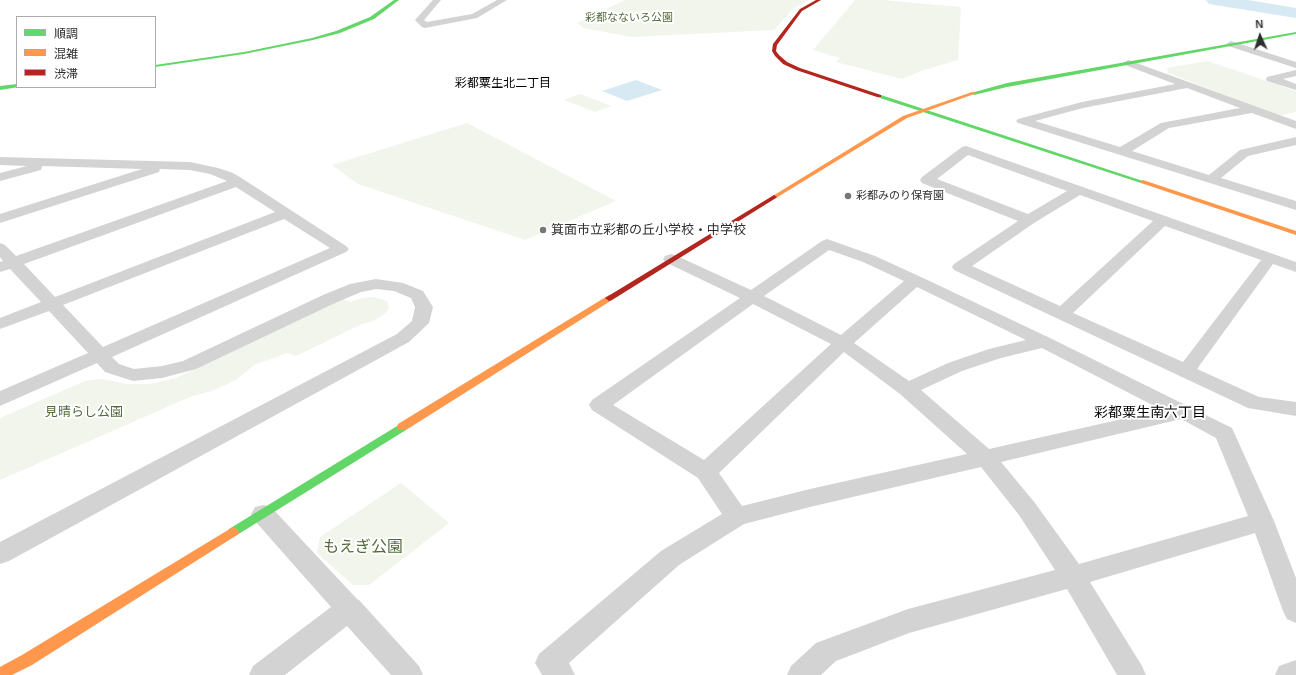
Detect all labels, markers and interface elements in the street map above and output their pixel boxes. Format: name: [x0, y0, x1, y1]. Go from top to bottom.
park label: 彩都なないろ公園: [585, 11, 673, 25]
legend: [16, 16, 156, 88]
north arrow: [1240, 16, 1280, 56]
text: N: [1255, 18, 1264, 30]
text: 順調: [54, 27, 78, 41]
text: 混雑: [54, 47, 78, 61]
text: 渋滞: [54, 67, 78, 81]
district label: 彩都粟生北二丁目: [455, 77, 551, 91]
place label: 彩都みのり保育園: [856, 189, 944, 203]
marker: 彩都みのり保育園: [843, 191, 853, 201]
place label: 箕面市立彩都の丘小学校・中学校: [551, 222, 746, 238]
marker: 箕面市立彩都の丘小学校・中学校: [538, 225, 548, 235]
park label: 見晴らし公園: [45, 404, 123, 420]
district label: 彩都粟生南六丁目: [1094, 405, 1206, 421]
park label: もえぎ公園: [323, 538, 403, 558]

